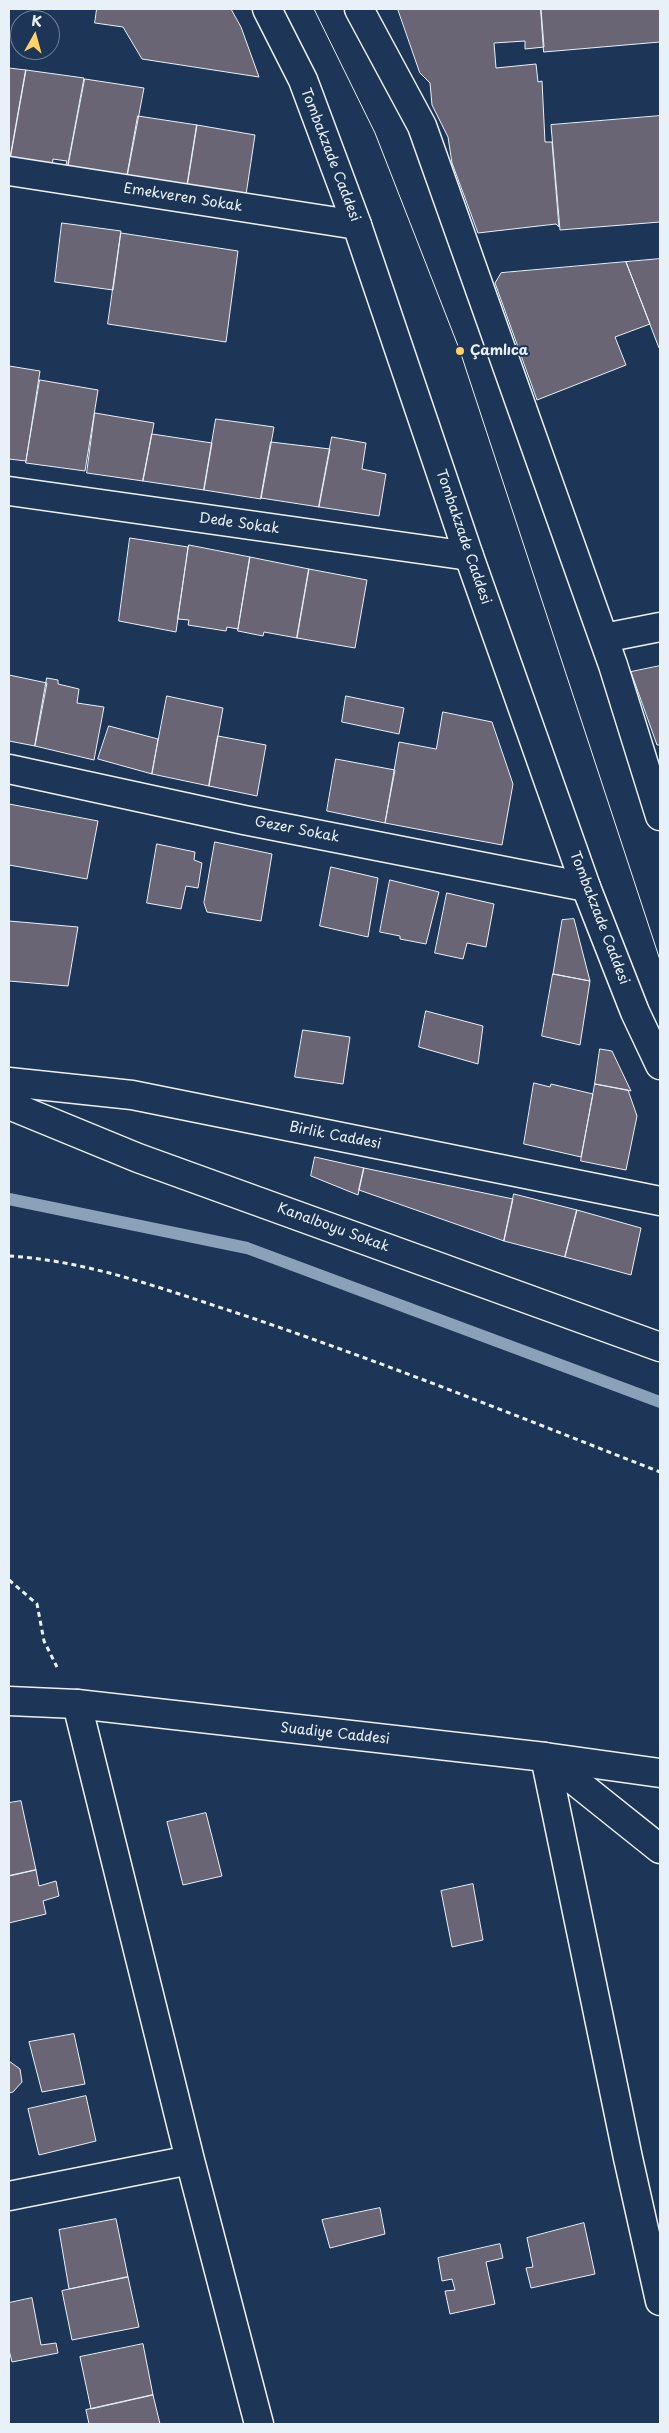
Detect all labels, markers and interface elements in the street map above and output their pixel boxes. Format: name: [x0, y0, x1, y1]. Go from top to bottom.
north arrow: [10, 10, 60, 60]
text: K: [30, 10, 43, 32]
street label: Tombakzade Caddesi: [297, 86, 363, 224]
street label: Emekveren Sokak: [122, 180, 244, 216]
place label: Çamlıca: [470, 343, 528, 359]
marker: Çamlıca: [454, 345, 466, 357]
street label: Tombakzade Caddesi: [432, 467, 494, 607]
street label: Dede Sokak: [198, 510, 280, 538]
street label: Gezer Sokak: [253, 814, 341, 846]
street label: Tombakzade Caddesi: [566, 849, 632, 987]
street label: Birlik Caddesi: [288, 1119, 382, 1153]
street label: Kanalboyu Sokak: [275, 1200, 391, 1256]
street label: Suadiye Caddesi: [280, 1720, 390, 1748]

